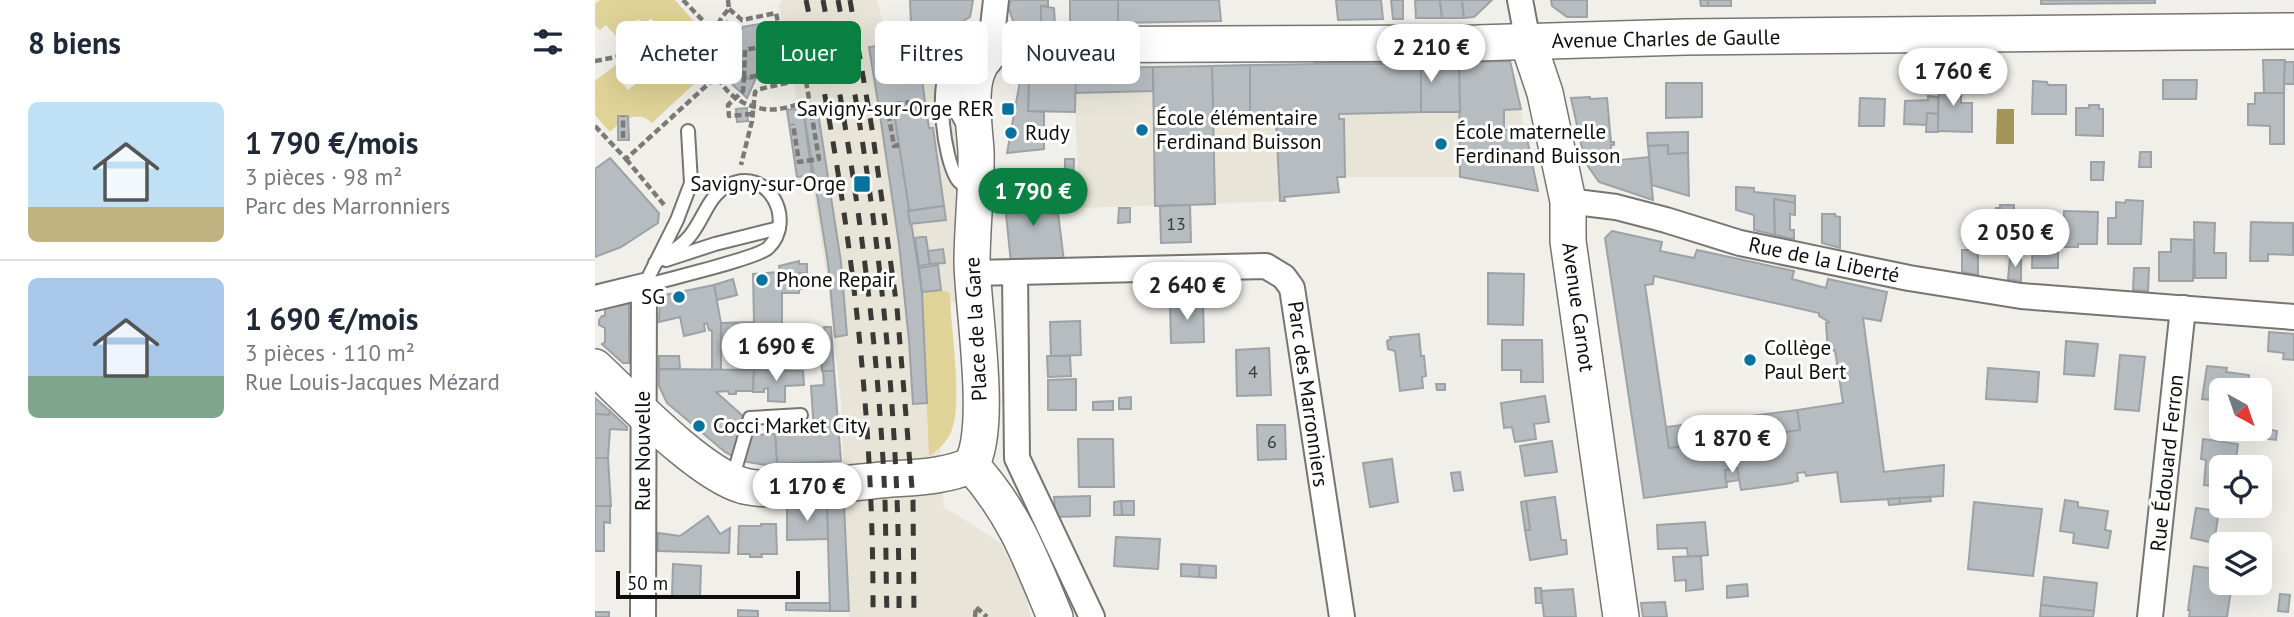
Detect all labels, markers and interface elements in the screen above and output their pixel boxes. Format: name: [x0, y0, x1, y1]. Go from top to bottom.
chip: Acheter: [616, 21, 742, 84]
chip: Louer: [756, 21, 861, 84]
chip: Filtres: [875, 21, 988, 84]
chip: Nouveau: [1002, 21, 1140, 84]
text: 8 biens: [28, 23, 121, 62]
icon: filters: [529, 23, 567, 61]
street label: Avenue Charles de Gaulle: [1551, 23, 1780, 54]
pin: 2 210 €: [1366, 24, 1496, 84]
text: 2 210 €: [1393, 32, 1469, 61]
pin: 1 760 €: [1888, 48, 2018, 108]
text: 1 760 €: [1915, 56, 1991, 85]
place label: Savigny-sur-Orge RER: [796, 95, 994, 122]
marker: Savigny-sur-Orge RER: [1000, 101, 1016, 117]
place label: École élémentaire Ferdinand Buisson: [1156, 104, 1322, 155]
place label: École maternelle Ferdinand Buisson: [1455, 118, 1621, 169]
place label: Rudy: [1025, 119, 1070, 146]
marker: École élémentaire Ferdinand Buisson: [1134, 122, 1150, 138]
text: 1 790 €/mois: [245, 123, 418, 162]
marker: Rudy: [1003, 125, 1019, 141]
icon: home: [84, 130, 168, 214]
marker: École maternelle Ferdinand Buisson: [1433, 136, 1449, 152]
text: 3 pièces · 98 m²: [245, 162, 402, 191]
pin: 1 790 €: [968, 168, 1098, 228]
place label: Savigny-sur-Orge: [690, 170, 846, 197]
marker: Savigny-sur-Orge: [852, 174, 872, 194]
text: 1 790 €: [995, 176, 1071, 205]
text: Parc des Marronniers: [245, 191, 450, 220]
pin: 2 050 €: [1950, 210, 2080, 269]
house number: 13: [1166, 212, 1186, 235]
text: 2 050 €: [1977, 217, 2053, 246]
street label: Rue de la Liberté: [1746, 230, 1902, 289]
street label: Avenue Carnot: [1556, 241, 1601, 373]
street label: Place de la Gare: [958, 256, 993, 402]
pin: 2 640 €: [1122, 262, 1252, 322]
place label: Phone Repair: [776, 266, 895, 293]
text: 2 640 €: [1149, 270, 1225, 299]
marker: Phone Repair: [754, 272, 770, 288]
place label: SG: [641, 283, 665, 310]
marker: SG: [671, 289, 687, 305]
text: 1 690 €/mois: [245, 299, 418, 338]
street label: Parc des Marronniers: [1282, 299, 1335, 489]
icon: home: [84, 306, 168, 390]
pin: 1 690 €: [711, 324, 841, 383]
text: 1 690 €: [738, 331, 814, 360]
place label: Collège Paul Bert: [1764, 334, 1846, 385]
text: 3 pièces · 110 m²: [245, 338, 415, 367]
marker: Collège Paul Bert: [1742, 352, 1758, 368]
house number: 4: [1248, 360, 1258, 383]
text: Rue Louis-Jacques Mézard: [245, 367, 500, 396]
street label: Rue Édouard Ferron: [2144, 373, 2189, 553]
north arrow: [2209, 378, 2271, 441]
map controls: [2209, 378, 2272, 595]
street label: Rue Nouvelle: [629, 391, 656, 511]
place label: Cocci Market City: [713, 412, 867, 439]
pin: 1 870 €: [1667, 416, 1797, 475]
marker: Cocci Market City: [691, 418, 707, 434]
text: 1 870 €: [1694, 423, 1770, 452]
house number: 6: [1267, 430, 1277, 453]
button: locate: [2209, 455, 2272, 518]
pin: 1 170 €: [742, 463, 872, 523]
text: 1 170 €: [769, 471, 845, 500]
button: layers: [2209, 532, 2272, 595]
scale bar: [616, 568, 800, 600]
text: 50 m: [627, 571, 668, 595]

